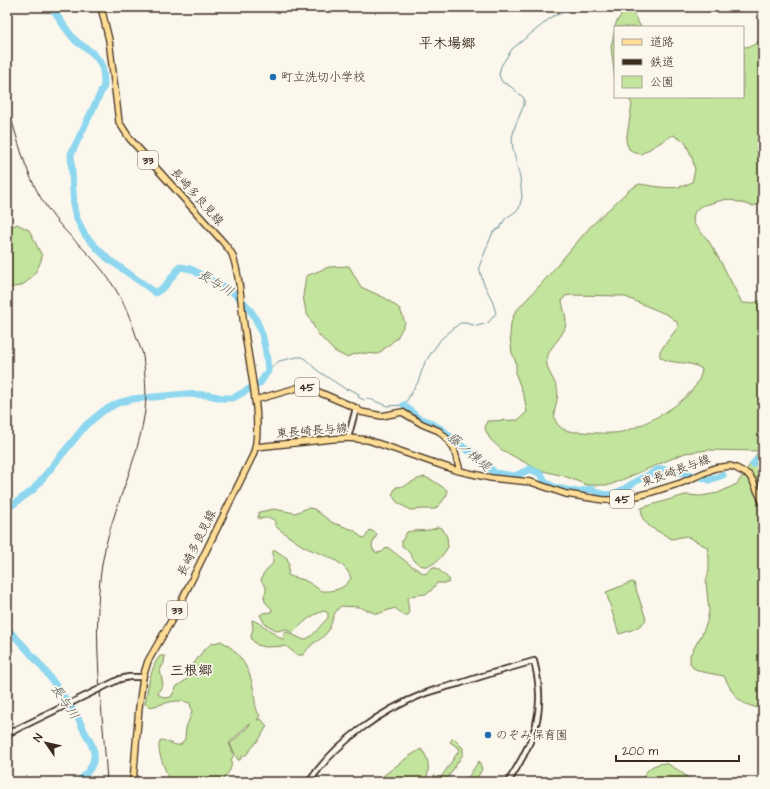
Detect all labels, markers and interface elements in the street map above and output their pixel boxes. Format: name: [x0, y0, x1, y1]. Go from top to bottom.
legend: [614, 26, 744, 98]
district label: 平木場郷: [419, 34, 475, 54]
text: 道路: [650, 34, 674, 51]
text: 鉄道: [650, 54, 674, 71]
place label: 町立洗切小学校: [281, 69, 365, 86]
marker: 町立洗切小学校: [268, 72, 278, 82]
text: 公園: [650, 74, 674, 91]
road number: 33: [138, 151, 158, 169]
street label: 長崎多良見線: [167, 165, 227, 229]
water label: 長与川: [195, 265, 237, 301]
road number: 45: [295, 378, 319, 396]
street label: 東長崎長与線: [275, 419, 349, 443]
water label: 藤ノ棟堤: [443, 428, 495, 476]
street label: 東長崎長与線: [639, 451, 713, 491]
road number: 45: [610, 490, 634, 508]
street label: 長崎多良見線: [174, 507, 220, 579]
road number: 33: [167, 601, 187, 619]
district label: 三根郷: [170, 661, 212, 681]
water label: 長与川: [47, 681, 83, 723]
north arrow: [26, 723, 66, 763]
place label: のぞみ保育園: [496, 727, 568, 744]
marker: のぞみ保育園: [483, 730, 493, 740]
text: N: [30, 731, 46, 745]
scale bar: [616, 737, 739, 763]
text: 200 m: [622, 743, 659, 760]

